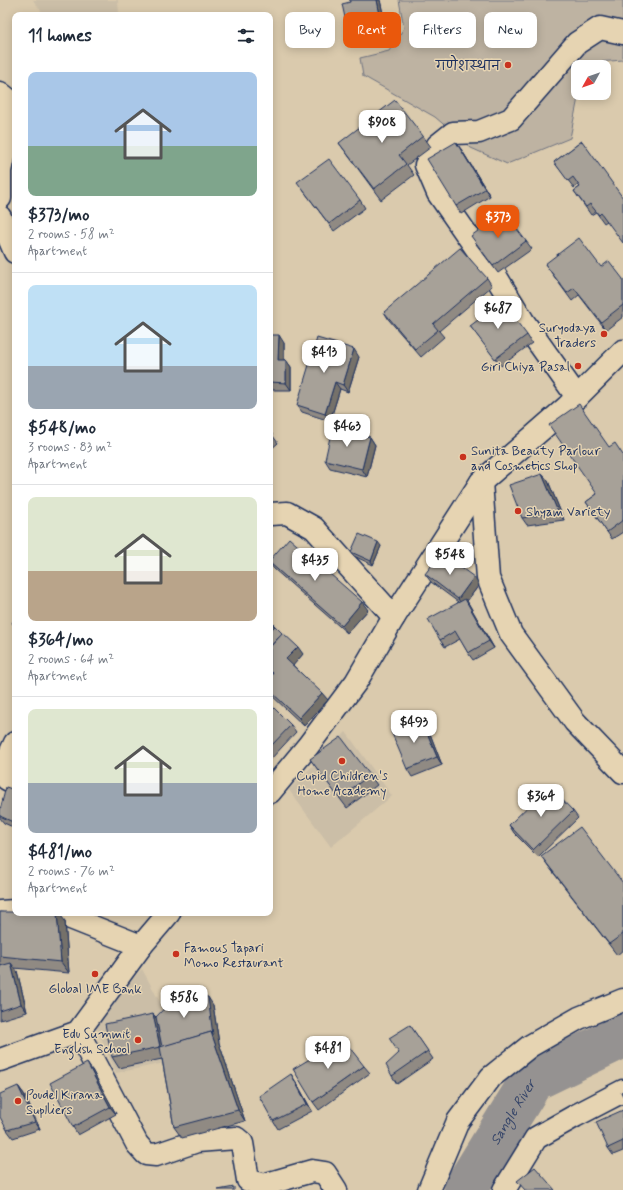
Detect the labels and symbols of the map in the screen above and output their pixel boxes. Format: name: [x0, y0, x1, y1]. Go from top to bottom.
place label: गणेशस्थान: [435, 54, 501, 75]
marker: गणेशस्थान: [503, 60, 513, 70]
north arrow: [571, 60, 611, 100]
pin: $908: [358, 110, 406, 144]
pin: $373: [474, 205, 522, 239]
pin: $687: [474, 296, 522, 330]
place label: Suryodaya Traders: [539, 320, 596, 352]
marker: Suryodaya Traders: [599, 329, 609, 339]
pin: $413: [300, 340, 348, 374]
place label: Giri Chiya Pasal: [481, 359, 570, 376]
marker: Giri Chiya Pasal: [573, 361, 583, 371]
pin: $463: [323, 414, 371, 448]
place label: Sunita Beauty Parlour and Cosmetics Shop: [471, 443, 602, 475]
marker: Sunita Beauty Parlour and Cosmetics Shop: [458, 452, 468, 462]
place label: Shyam Variety: [526, 504, 611, 521]
marker: Shyam Variety: [513, 506, 523, 516]
pin: $548: [426, 542, 474, 576]
pin: $435: [291, 548, 339, 582]
pin: $493: [390, 710, 438, 744]
marker: Cupid Children's Home Academy: [337, 756, 347, 766]
place label: Cupid Children's Home Academy: [296, 768, 388, 800]
pin: $364: [517, 784, 565, 818]
place label: Famous Tapari Momo Restaurant: [184, 940, 284, 972]
marker: Famous Tapari Momo Restaurant: [171, 949, 181, 959]
marker: Global IME Bank: [90, 969, 100, 979]
place label: Global IME Bank: [49, 981, 142, 998]
pin: $586: [160, 985, 208, 1019]
place label: Edu Summit English School: [54, 1026, 130, 1060]
marker: Edu Summit English School: [133, 1035, 143, 1045]
pin: $481: [304, 1036, 352, 1070]
water label: Sangle River: [486, 1075, 541, 1148]
place label: Poudel Kirana Suplliers: [26, 1087, 102, 1119]
marker: Poudel Kirana Suplliers: [13, 1096, 23, 1106]

